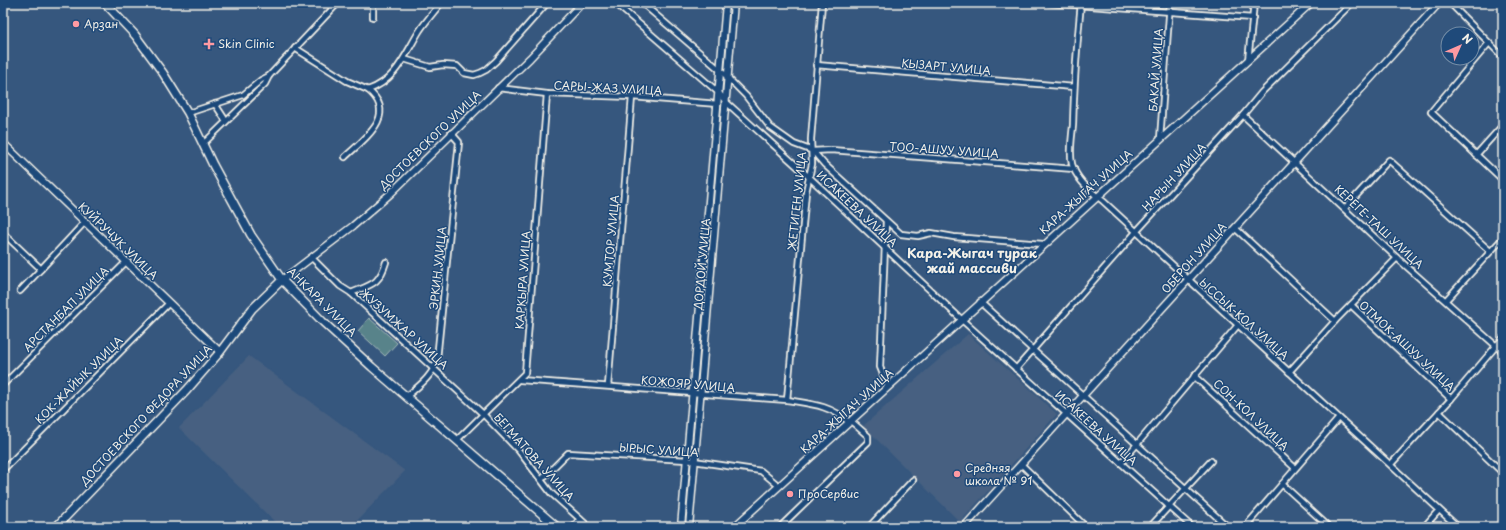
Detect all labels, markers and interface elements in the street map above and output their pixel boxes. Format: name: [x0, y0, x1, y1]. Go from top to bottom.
place label: Арзан: [84, 15, 118, 32]
marker: Арзан: [71, 19, 81, 29]
north arrow: [1440, 26, 1480, 66]
street label: БАКАЙ УЛИЦА: [1144, 27, 1167, 112]
text: N: [1458, 29, 1477, 48]
place label: Skin Clinic: [218, 35, 275, 52]
marker: Skin Clinic: [203, 38, 215, 50]
street label: КЫЗАРТ УЛИЦА: [901, 54, 992, 79]
street label: САРЫ-ЖАЗ УЛИЦА: [553, 76, 663, 99]
street label: ДОСТОЕВСКОГО УЛИЦА: [374, 86, 485, 194]
street label: ТОО-АШУУ УЛИЦА: [889, 137, 1000, 162]
street label: НАРЫН УЛИЦА: [1138, 138, 1210, 214]
street label: КАРА-ЖЫГАЧ УЛИЦА: [1035, 145, 1136, 238]
street label: ЖЕТИГЕН УЛИЦА: [783, 150, 810, 252]
street label: ИСАКЕЕВА УЛИЦА: [813, 167, 902, 251]
street label: КЕРЕГЕ-ТАШ УЛИЦА: [1331, 181, 1428, 273]
street label: КУМТОР УЛИЦА: [598, 194, 623, 288]
street label: КУЙРУЧУК УЛИЦА: [75, 198, 162, 284]
street label: ДОРДОЙ УЛИЦА: [689, 217, 714, 311]
street label: ОБЕРОН УЛИЦА: [1157, 218, 1231, 297]
street label: ЭРКИН УЛИЦА: [425, 225, 450, 310]
street label: КАРКЫРА УЛИЦА: [511, 230, 534, 330]
district label: Кара-Жыгач турак жай массиви: [907, 243, 1038, 277]
street label: АРСТАНБАП УЛИЦА: [19, 262, 113, 355]
street label: АНКАРА УЛИЦА: [284, 263, 361, 341]
street label: ЫССЫК-КОЛ УЛИЦА: [1196, 274, 1293, 364]
street label: ЖУЗУМЖАР УЛИЦА: [356, 284, 453, 373]
street label: ОТМОК-АШУУ УЛИЦА: [1356, 297, 1460, 395]
street label: КОК-ЖАЙЫК УЛИЦА: [31, 331, 127, 427]
street label: ДОСТОЕВСКОГО ФЕДОРА УЛИЦА: [75, 340, 216, 490]
street label: КАРА-ЖЫГАЧ УЛИЦА: [796, 364, 897, 457]
street label: КОЖОЯР УЛИЦА: [640, 371, 736, 396]
street label: СОН-КОЛ УЛИЦА: [1210, 375, 1293, 455]
street label: ИСАКЕЕВА УЛИЦА: [1052, 386, 1142, 470]
street label: БЕГМАТОВА УЛИЦА: [490, 409, 579, 505]
street label: ЫРЫС УЛИЦА: [619, 438, 700, 461]
place label: Средняя школа № 91: [965, 459, 1032, 489]
marker: Средняя школа № 91: [952, 469, 962, 479]
place label: ПроСервис: [798, 485, 859, 502]
marker: ПроСервис: [785, 489, 795, 499]

